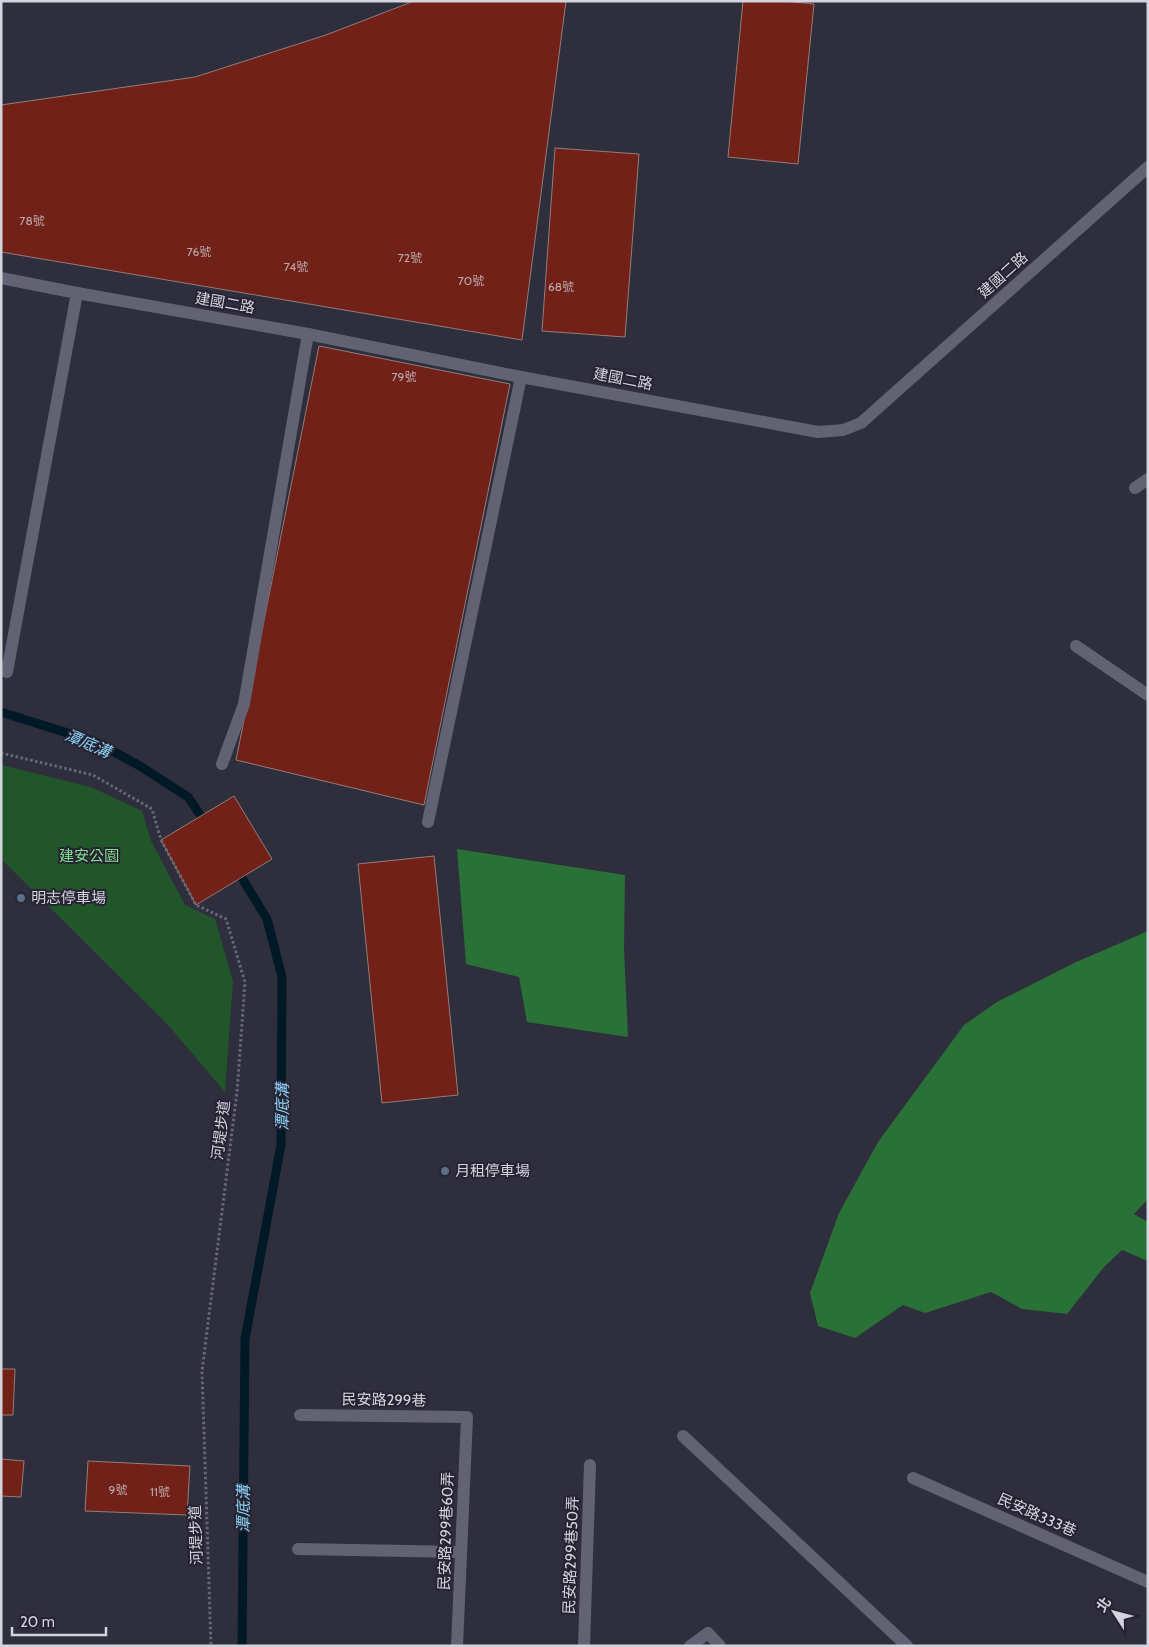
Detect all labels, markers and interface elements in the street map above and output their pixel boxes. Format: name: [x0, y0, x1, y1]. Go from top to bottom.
house number: 78號: [19, 213, 45, 228]
house number: 76號: [187, 244, 211, 259]
street label: 建國二路: [975, 248, 1031, 302]
house number: 72號: [398, 250, 422, 265]
house number: 74號: [284, 259, 308, 274]
house number: 70號: [458, 273, 484, 288]
house number: 68號: [548, 279, 574, 294]
street label: 建國二路: [194, 289, 256, 317]
street label: 建國二路: [592, 364, 654, 394]
house number: 79號: [392, 369, 416, 384]
water label: 潭底溝: [62, 725, 115, 762]
park label: 建安公園: [59, 847, 119, 865]
place label: 明志停車場: [31, 889, 106, 907]
marker: 明志停車場: [15, 892, 27, 904]
water label: 潭底溝: [273, 1081, 292, 1131]
street label: 河堤步道: [208, 1099, 234, 1161]
place label: 月租停車場: [455, 1162, 530, 1180]
marker: 月租停車場: [439, 1165, 451, 1177]
street label: 民安路299巷: [341, 1390, 427, 1410]
street label: 民安路299巷60弄: [435, 1471, 457, 1591]
house number: 9號: [109, 1482, 127, 1497]
water label: 潭底溝: [234, 1483, 253, 1533]
house number: 11號: [150, 1484, 170, 1499]
street label: 民安路333巷: [995, 1490, 1079, 1540]
street label: 民安路299巷50弄: [560, 1495, 582, 1615]
street label: 河堤步道: [186, 1505, 206, 1565]
north arrow: [1089, 1587, 1139, 1637]
text: 北: [1092, 1593, 1115, 1615]
scale bar: [12, 1604, 106, 1636]
text: 20 m: [20, 1613, 55, 1631]

